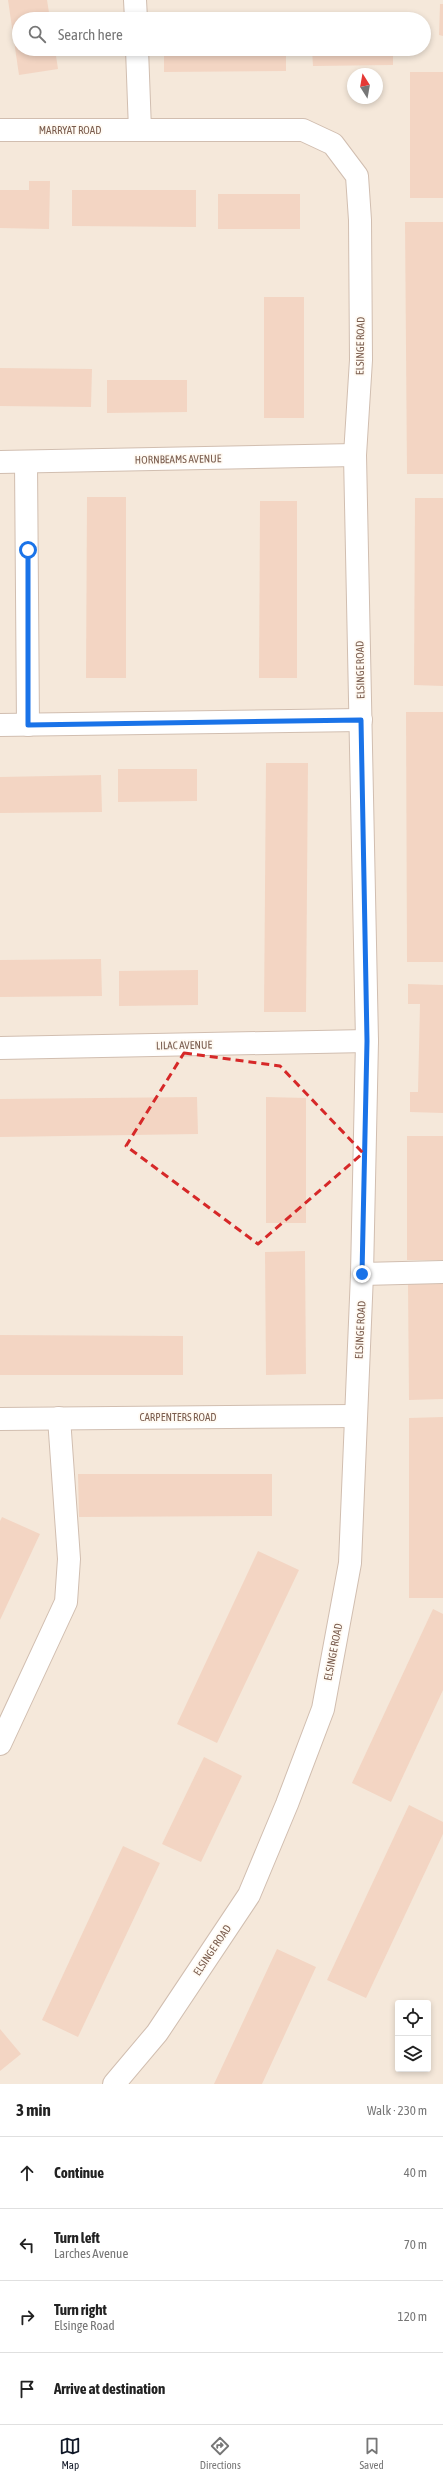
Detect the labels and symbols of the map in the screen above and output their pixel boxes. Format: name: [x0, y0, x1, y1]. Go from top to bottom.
north arrow: [347, 68, 383, 104]
street label: MARRYAT ROAD: [39, 124, 101, 136]
street label: ELSINGE ROAD: [353, 317, 367, 375]
street label: HORNBEAMS AVENUE: [135, 452, 222, 466]
route start: [19, 541, 37, 559]
street label: ELSINGE ROAD: [353, 641, 367, 699]
street label: LILAC AVENUE: [156, 1039, 212, 1051]
route end: [353, 1265, 371, 1283]
street label: ELSINGE ROAD: [352, 1301, 368, 1359]
street label: CARPENTERS ROAD: [140, 1411, 216, 1423]
street label: ELSINGE ROAD: [322, 1622, 344, 1682]
street label: ELSINGE ROAD: [191, 1922, 233, 1978]

